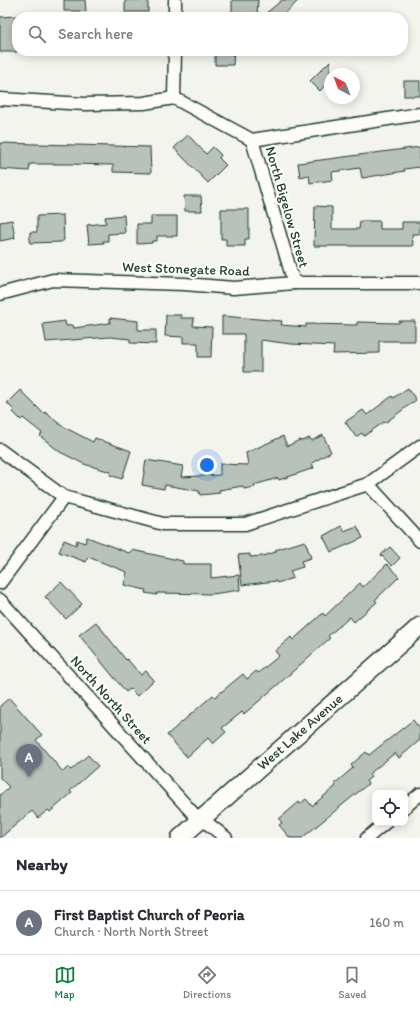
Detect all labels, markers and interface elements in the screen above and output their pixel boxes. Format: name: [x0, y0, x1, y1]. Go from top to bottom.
search box: [12, 12, 408, 56]
icon: search: [26, 23, 48, 45]
text: Search here: [58, 25, 133, 43]
north arrow: [324, 68, 360, 104]
street label: North Bigelow Street: [262, 144, 312, 270]
street label: West Stonegate Road: [122, 258, 250, 280]
your location: [197, 455, 217, 475]
street label: North North Street: [67, 652, 155, 748]
street label: West Lake Avenue: [254, 690, 346, 774]
pin: A: [16, 744, 42, 777]
map controls: [372, 790, 408, 826]
button: locate: [372, 790, 408, 826]
text: Nearby: [16, 854, 68, 874]
text: First Baptist Church of Peoria: [54, 906, 245, 924]
text: A: [25, 915, 33, 930]
text: 160 m: [369, 915, 404, 930]
text: Church · North North Street: [54, 924, 208, 939]
tab: Map: [54, 964, 76, 1001]
tab: Directions: [183, 964, 231, 1001]
tab: Saved: [338, 964, 366, 1001]

